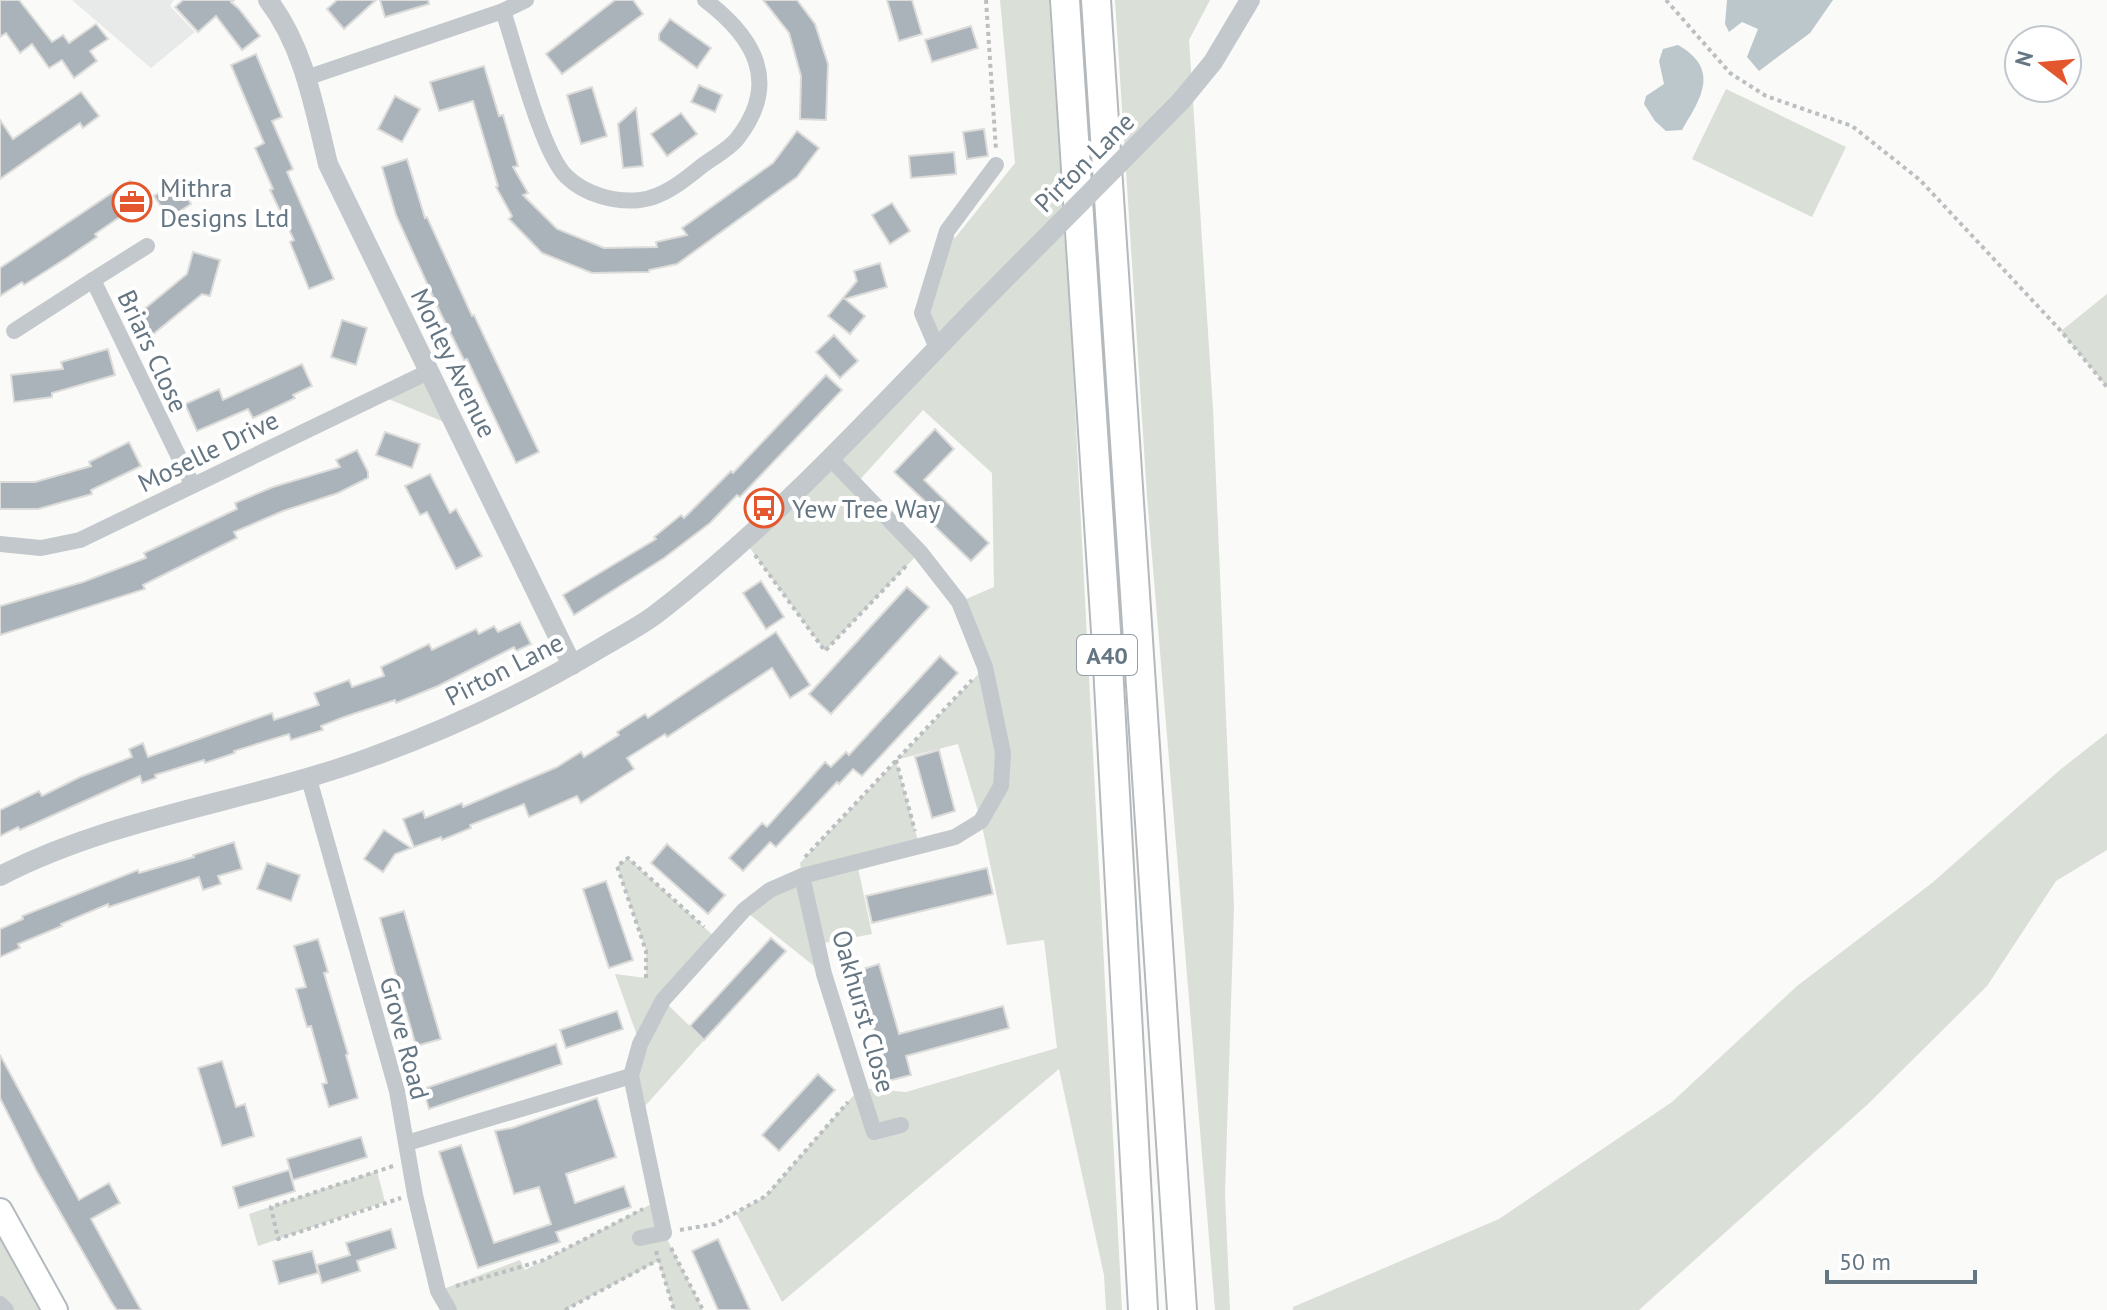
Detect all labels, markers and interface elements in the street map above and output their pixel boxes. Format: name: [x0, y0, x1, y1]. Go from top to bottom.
north arrow: [2003, 24, 2083, 104]
text: N: [2008, 48, 2039, 69]
street label: Pirton Lane: [1027, 105, 1141, 219]
place label: Mithra Designs Ltd: [160, 171, 289, 234]
office icon: Mithra Designs Ltd: [111, 181, 153, 223]
street label: Morley Avenue: [404, 283, 504, 443]
street label: Briars Close: [110, 285, 196, 417]
street label: Moselle Drive: [132, 403, 284, 499]
bus stop icon: Yew Tree Way: [743, 487, 785, 529]
place label: Yew Tree Way: [792, 492, 940, 525]
street label: Pirton Lane: [439, 625, 569, 713]
road number: A40: [1077, 635, 1137, 675]
street label: Oakhurst Close: [825, 926, 903, 1096]
street label: Grove Road: [373, 973, 437, 1103]
scale bar: [1827, 1234, 1975, 1284]
text: 50 m: [1839, 1246, 1891, 1277]

